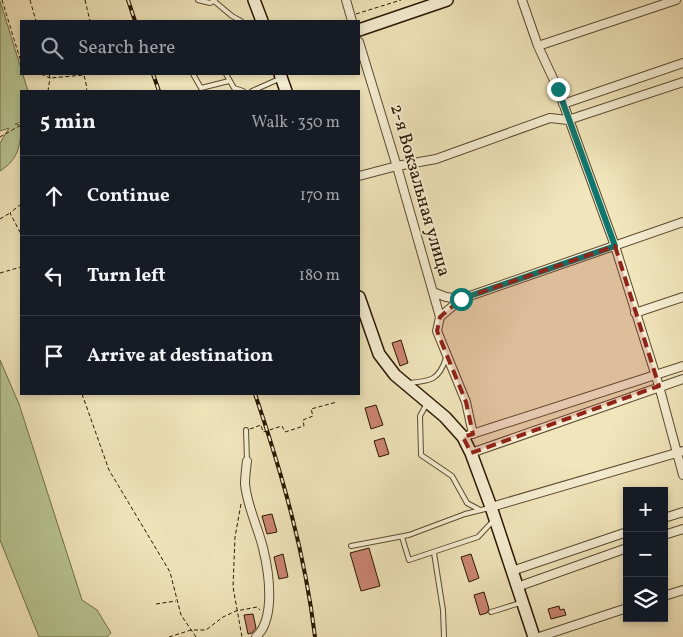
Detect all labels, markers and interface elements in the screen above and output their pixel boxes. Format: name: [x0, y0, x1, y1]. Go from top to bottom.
search box: [20, 20, 360, 75]
icon: search: [38, 34, 66, 62]
text: Search here: [78, 35, 175, 61]
route end: [547, 78, 570, 101]
street label: 2-я Вокзальная улица: [383, 101, 456, 280]
text: 5 min: [40, 108, 96, 137]
text: Walk · 350 m: [252, 112, 340, 134]
icon: ahead: [40, 182, 68, 210]
text: Continue: [87, 183, 170, 209]
text: 170 m: [300, 185, 340, 207]
icon: left: [40, 262, 68, 290]
text: Turn left: [87, 263, 166, 289]
text: 180 m: [299, 265, 340, 287]
route start: [450, 288, 473, 311]
icon: arrive: [40, 342, 68, 370]
text: Arrive at destination: [87, 343, 273, 369]
map controls: [623, 487, 668, 622]
button: +: [623, 487, 668, 532]
button: −: [623, 532, 668, 577]
button: layers: [623, 577, 668, 622]

